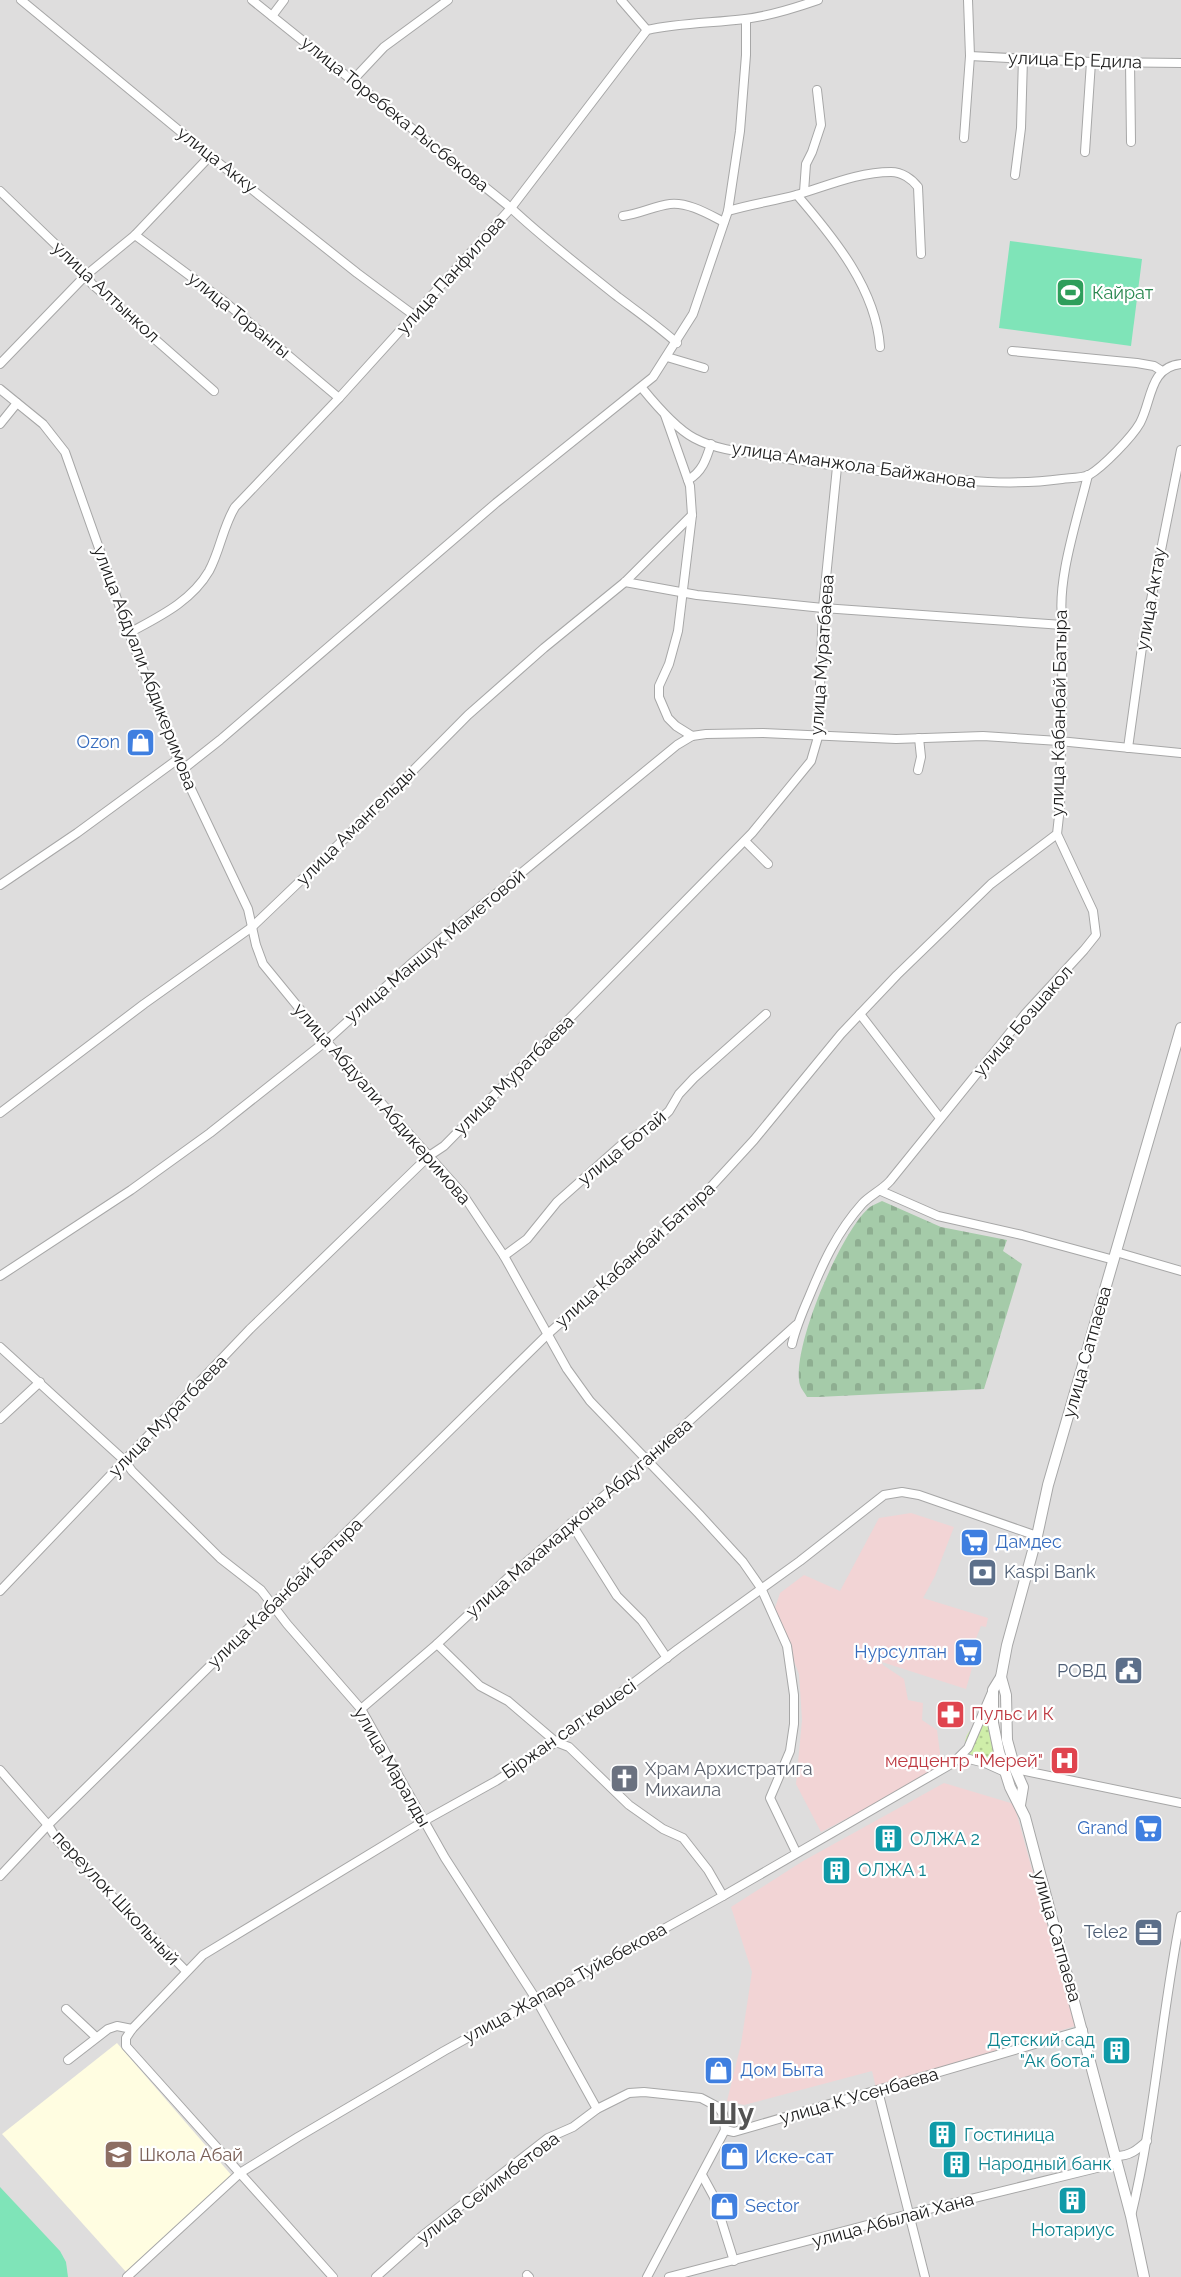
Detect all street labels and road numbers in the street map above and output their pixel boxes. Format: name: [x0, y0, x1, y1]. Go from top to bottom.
street label: улица Торебека Рысбекова: [297, 31, 493, 196]
street label: улица Ер Едила: [1008, 47, 1142, 72]
street label: улица Акку: [173, 122, 262, 197]
street label: улица Панфилова: [392, 211, 509, 338]
street label: улица Алтынкол: [49, 237, 164, 347]
street label: улица Торангы: [184, 267, 295, 362]
street label: улица Аманжола Байжанова: [731, 437, 978, 492]
street label: улица Абдуали Абдикеримова: [89, 543, 202, 793]
street label: улица Актау: [1131, 545, 1170, 652]
street label: улица Муратбаева: [805, 574, 838, 736]
street label: улица Кабанбай Батыра: [1046, 609, 1071, 817]
street label: улица Амангельды: [292, 762, 419, 889]
street label: улица Маншук Маметовой: [340, 864, 529, 1027]
street label: улица Бозшакол: [969, 961, 1077, 1080]
street label: улица Абдуали Абдикеримова: [289, 999, 476, 1209]
street label: улица Муратбаева: [449, 1010, 578, 1139]
street label: улица Ботай: [574, 1106, 670, 1189]
street label: улица Кабанбай Батыра: [551, 1178, 719, 1332]
street label: улица Сатпаева: [1058, 1284, 1115, 1420]
street label: улица Муратбаева: [104, 1350, 231, 1481]
street label: улица Махамаджона Абдуганиева: [461, 1414, 696, 1622]
street label: улица Кабанбай Батыра: [203, 1513, 366, 1672]
street label: Біржан сал көшесі: [498, 1674, 640, 1783]
street label: улица Маралды: [350, 1703, 435, 1830]
street label: переулок Школьный: [49, 1826, 184, 1969]
street label: улица Сатпаева: [1029, 1868, 1086, 2004]
street label: улица Жапара Туйебекова: [459, 1918, 670, 2047]
street label: улица К Усенбаева: [777, 2063, 941, 2128]
street label: улица Сейимбетова: [412, 2127, 563, 2248]
street label: улица Абылай Хана: [810, 2188, 976, 2251]

